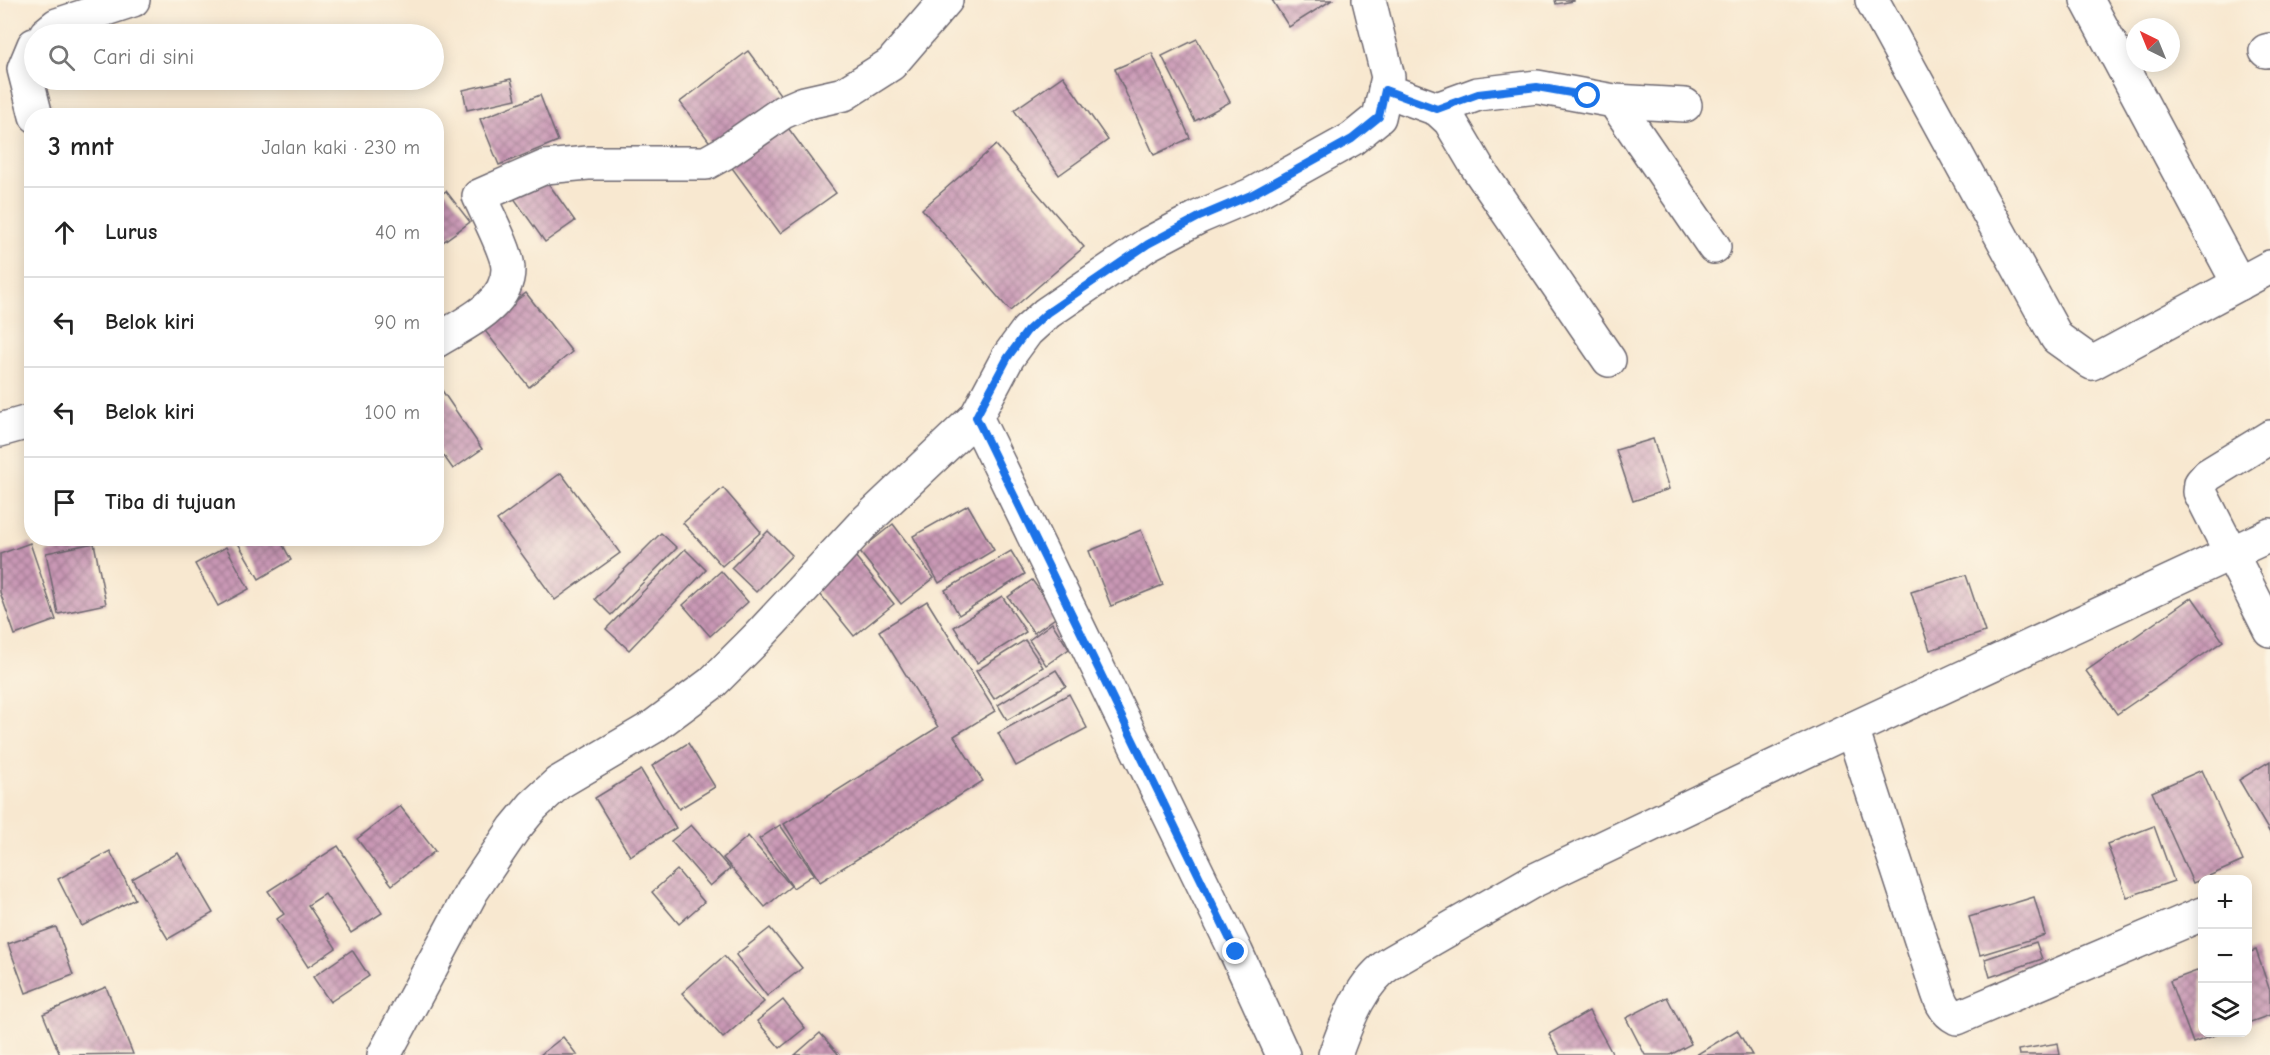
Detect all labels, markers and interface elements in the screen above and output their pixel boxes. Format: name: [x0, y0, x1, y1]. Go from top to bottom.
north arrow: [2126, 18, 2180, 72]
search box: [24, 24, 444, 90]
icon: search: [45, 41, 78, 74]
text: Cari di sini: [93, 44, 194, 70]
route start: [1574, 82, 1600, 108]
text: 3 mnt: [48, 132, 113, 162]
text: Jalan kaki · 230 m: [261, 136, 420, 159]
icon: ahead: [48, 216, 81, 249]
text: Lurus: [105, 219, 157, 245]
text: 40 m: [375, 221, 420, 244]
icon: left: [48, 306, 81, 339]
text: Belok kiri: [105, 309, 195, 335]
text: 90 m: [374, 311, 420, 334]
icon: left: [48, 396, 81, 429]
text: Belok kiri: [105, 399, 195, 425]
text: 100 m: [365, 401, 420, 424]
icon: arrive: [48, 486, 81, 519]
text: Tiba di tujuan: [105, 489, 236, 515]
map controls: [2198, 875, 2252, 1037]
button: +: [2198, 875, 2252, 929]
button: −: [2198, 929, 2252, 983]
route end: [1222, 938, 1248, 964]
button: layers: [2198, 983, 2252, 1037]

